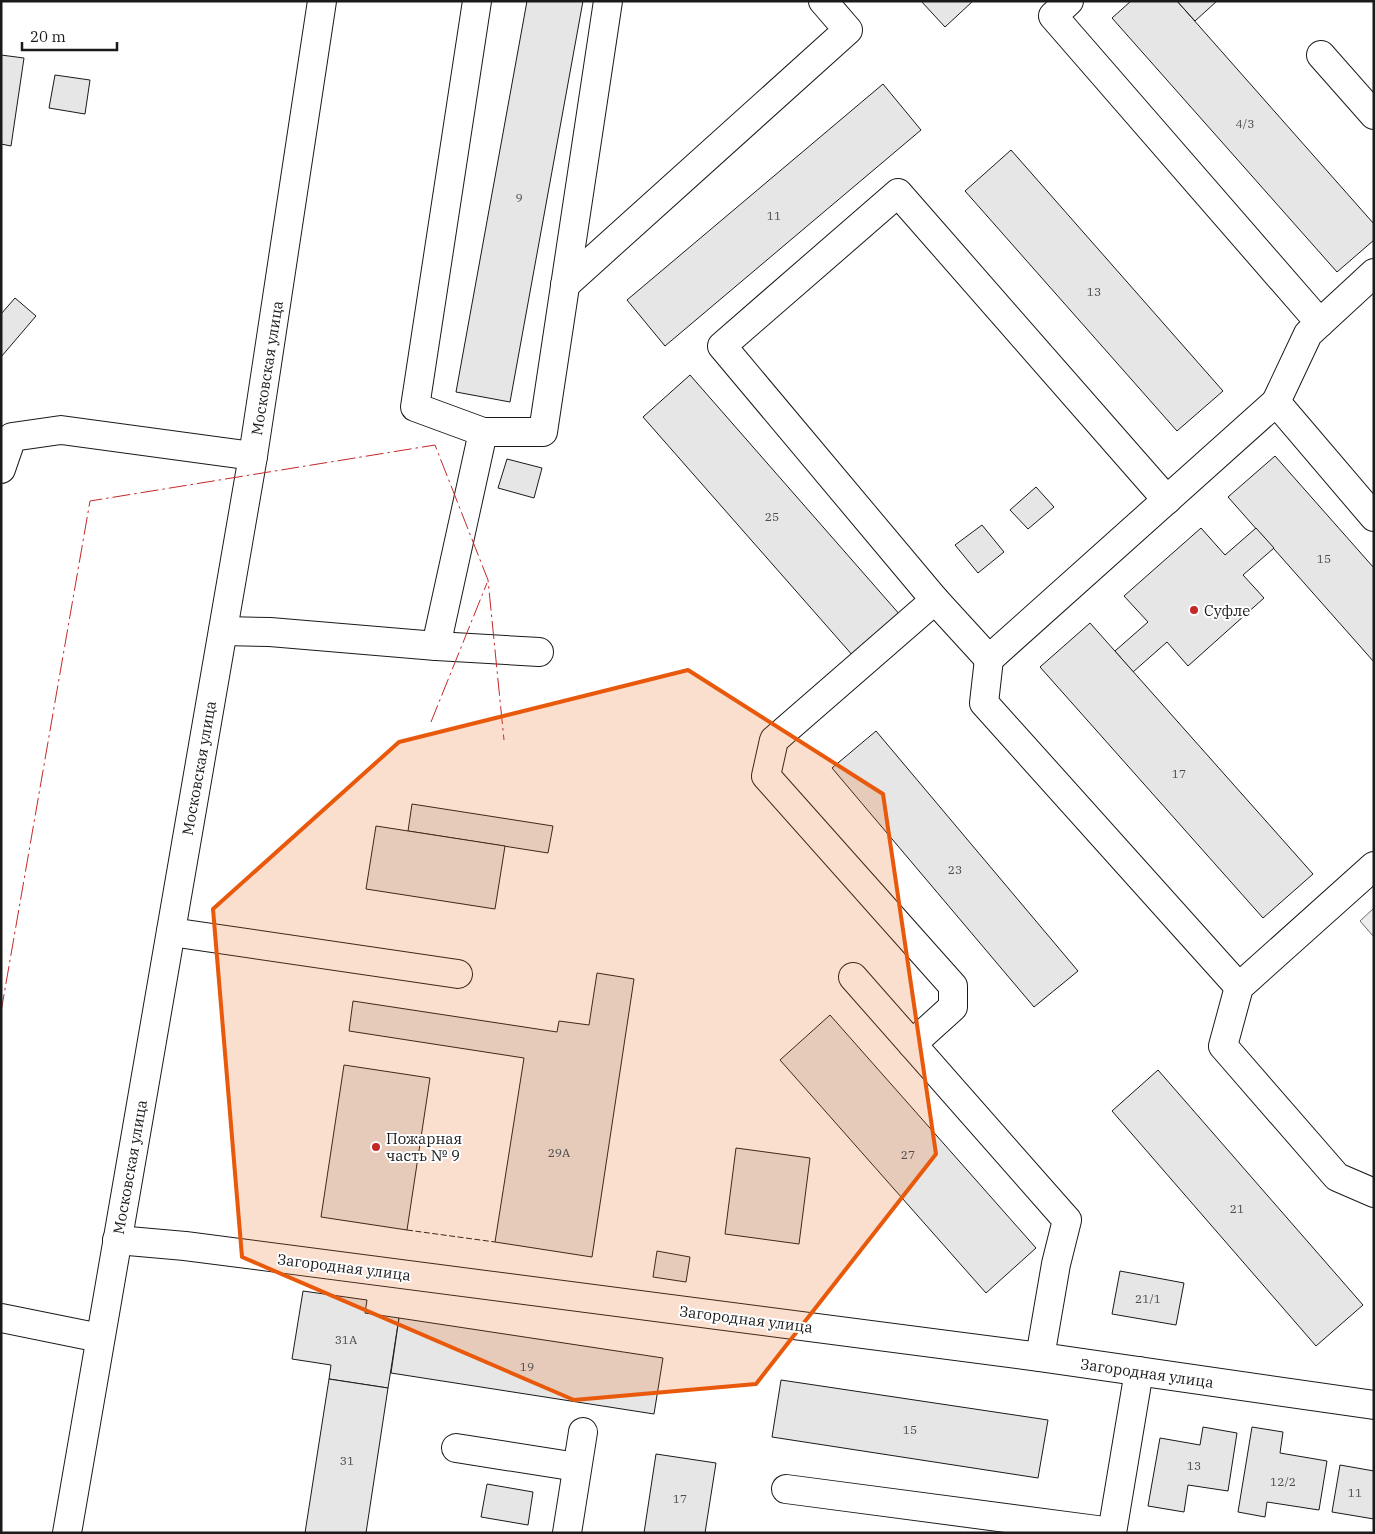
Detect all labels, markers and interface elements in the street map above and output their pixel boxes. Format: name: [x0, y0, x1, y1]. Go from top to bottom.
scale bar: [22, 20, 118, 52]
text: 20 m: [30, 27, 66, 46]
house number: 4/3: [1236, 116, 1254, 131]
house number: 9: [515, 190, 523, 205]
house number: 11: [767, 208, 781, 223]
house number: 13: [1087, 284, 1101, 299]
street label: Московская улица: [247, 299, 287, 437]
house number: 25: [765, 509, 779, 524]
house number: 15: [1317, 551, 1331, 566]
place label: Суфле: [1204, 601, 1250, 620]
marker: Суфле: [1188, 604, 1200, 616]
street label: Московская улица: [178, 699, 220, 837]
house number: 17: [1172, 766, 1186, 781]
house number: 23: [948, 862, 962, 877]
street label: Московская улица: [109, 1098, 151, 1236]
place label: Пожарная часть № 9: [386, 1129, 462, 1165]
marker: Пожарная часть № 9: [370, 1141, 382, 1153]
house number: 29А: [548, 1145, 571, 1160]
house number: 27: [901, 1147, 915, 1162]
house number: 21: [1230, 1201, 1244, 1216]
street label: Загородная улица: [276, 1249, 412, 1285]
house number: 21/1: [1135, 1291, 1161, 1306]
street label: Загородная улица: [678, 1301, 814, 1337]
house number: 31А: [335, 1332, 358, 1347]
street label: Загородная улица: [1079, 1354, 1215, 1392]
house number: 19: [520, 1359, 534, 1374]
house number: 15: [903, 1422, 917, 1437]
house number: 31: [340, 1453, 354, 1468]
house number: 13: [1187, 1458, 1201, 1473]
house number: 12/2: [1270, 1474, 1296, 1489]
house number: 11: [1348, 1485, 1362, 1500]
house number: 17: [673, 1491, 687, 1506]

